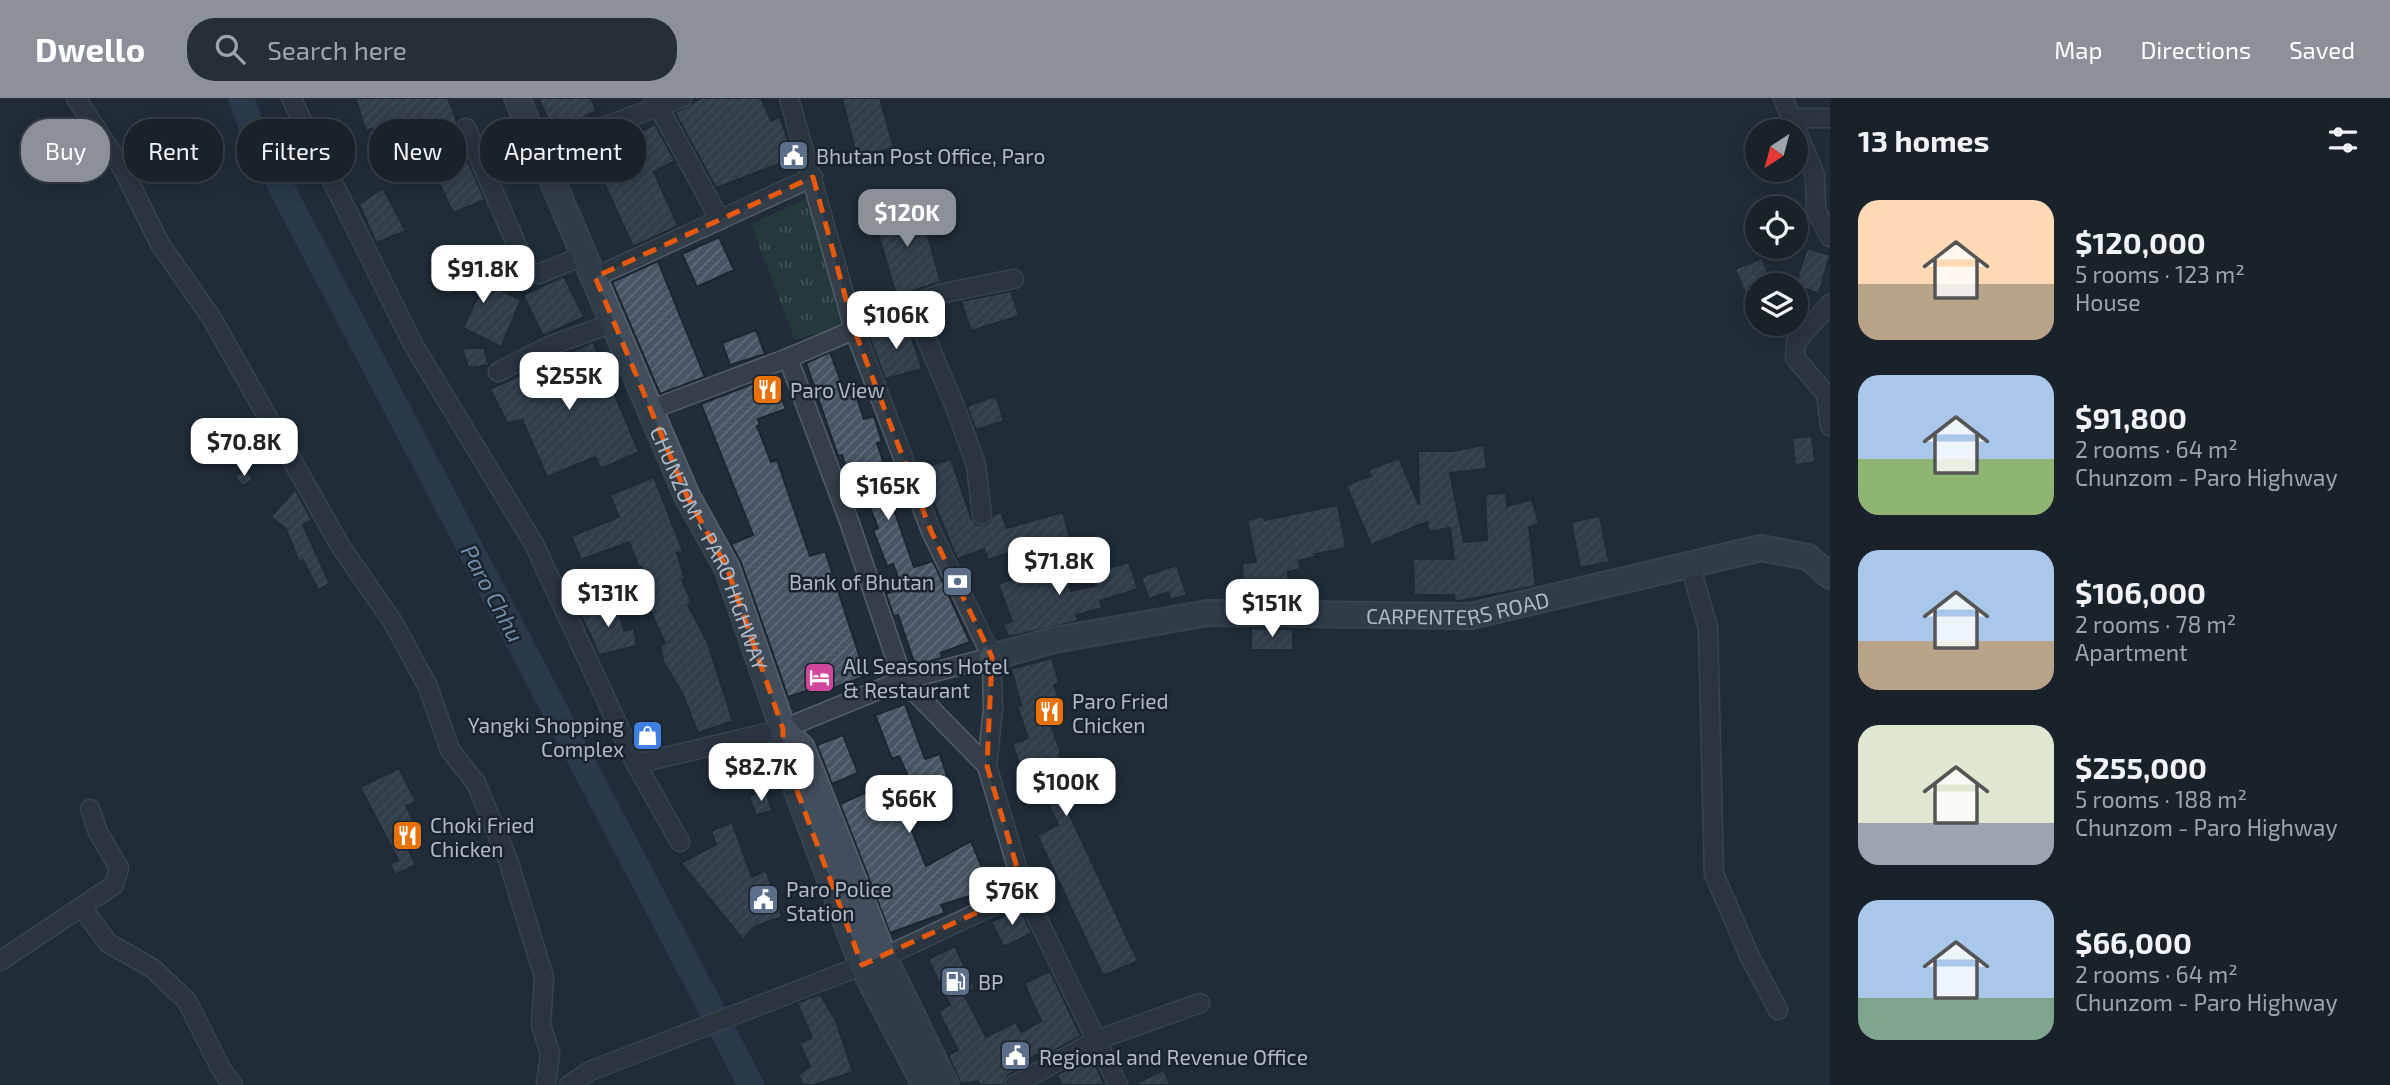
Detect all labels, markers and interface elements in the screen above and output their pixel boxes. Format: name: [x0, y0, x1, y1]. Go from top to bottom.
search box: [187, 18, 677, 81]
text: Dwello: [35, 29, 145, 69]
icon: search: [211, 30, 249, 68]
text: Search here: [267, 34, 407, 65]
text: Map: [2054, 35, 2102, 64]
text: Directions: [2140, 35, 2251, 64]
text: Saved: [2289, 35, 2355, 64]
chip: Buy: [21, 119, 110, 182]
chip: Rent: [124, 119, 223, 182]
chip: Filters: [237, 119, 355, 182]
chip: New: [369, 119, 466, 182]
chip: Apartment: [480, 119, 646, 182]
north arrow: [1745, 119, 1808, 182]
map controls: [1745, 119, 1808, 336]
icon: filters: [2324, 121, 2362, 159]
text: 13 homes: [1858, 122, 1989, 158]
public building icon: Bhutan Post Office, Paro: [776, 138, 810, 172]
place label: Bhutan Post Office, Paro: [816, 143, 1045, 168]
pin: $120K: [858, 190, 956, 249]
button: locate: [1745, 196, 1808, 259]
text: $120K: [874, 198, 940, 226]
text: $120,000: [2075, 224, 2206, 260]
icon: home: [1914, 228, 1998, 312]
pin: $91.8K: [426, 246, 540, 305]
text: $91.8K: [447, 254, 519, 282]
text: 5 rooms · 123 m²: [2075, 260, 2245, 288]
button: layers: [1745, 273, 1808, 336]
text: House: [2075, 288, 2141, 316]
pin: $106K: [847, 292, 945, 351]
text: $106K: [863, 300, 929, 328]
pin: $255K: [520, 352, 618, 412]
text: $255K: [536, 361, 602, 389]
restaurant icon: Paro View: [750, 372, 784, 406]
place label: Paro View: [790, 377, 885, 402]
text: $91,800: [2075, 399, 2187, 435]
icon: home: [1914, 403, 1998, 487]
pin: $70.8K: [187, 418, 301, 478]
street label: CHUNZOM - PARO HIGHWAY: [646, 422, 774, 673]
text: $70.8K: [207, 427, 281, 455]
text: 2 rooms · 64 m²: [2075, 435, 2238, 463]
pin: $165K: [839, 462, 937, 522]
text: Chunzom - Paro Highway: [2075, 463, 2338, 491]
text: $165K: [856, 471, 920, 499]
pin: $71.8K: [1002, 538, 1116, 597]
water label: Paro Chhu: [456, 539, 530, 647]
text: $71.8K: [1024, 546, 1094, 574]
bank icon: Bank of Bhutan: [940, 564, 974, 598]
place label: Bank of Bhutan: [789, 569, 934, 594]
pin: $131K: [559, 570, 657, 629]
text: $106,000: [2075, 574, 2206, 610]
text: $131K: [578, 578, 638, 606]
icon: home: [1914, 578, 1998, 662]
pin: $151K: [1223, 580, 1321, 639]
street label: CARPENTERS ROAD: [1366, 586, 1551, 629]
text: $151K: [1242, 588, 1302, 616]
text: 2 rooms · 78 m²: [2075, 610, 2236, 638]
text: Apartment: [2075, 638, 2188, 666]
place label: All Seasons Hotel & Restaurant: [843, 653, 1010, 702]
hotel icon: All Seasons Hotel & Restaurant: [803, 660, 837, 694]
place label: Paro Fried Chicken: [1072, 688, 1169, 737]
restaurant icon: Paro Fried Chicken: [1032, 695, 1066, 729]
place label: Yangki Shopping Complex: [468, 712, 624, 761]
shop icon: Yangki Shopping Complex: [630, 719, 664, 753]
pin: $82.7K: [704, 744, 818, 803]
text: $255,000: [2075, 749, 2207, 785]
text: $82.7K: [725, 752, 797, 780]
icon: home: [1914, 753, 1998, 837]
pin: $100K: [1017, 758, 1115, 818]
text: $100K: [1033, 767, 1099, 795]
pin: $66K: [868, 776, 950, 835]
text: $66K: [881, 784, 937, 812]
text: 5 rooms · 188 m²: [2075, 785, 2247, 813]
place label: Choki Fried Chicken: [430, 812, 535, 861]
text: Chunzom - Paro Highway: [2075, 813, 2338, 841]
restaurant icon: Choki Fried Chicken: [390, 819, 424, 853]
pin: $76K: [971, 868, 1053, 927]
place label: Paro Police Station: [786, 876, 892, 925]
text: $76K: [985, 876, 1039, 904]
public building icon: Paro Police Station: [746, 883, 780, 917]
text: $66,000: [2075, 924, 2192, 960]
icon: home: [1914, 928, 1998, 1012]
text: 2 rooms · 64 m²: [2075, 960, 2238, 988]
fuel station icon: BP: [938, 964, 972, 998]
place label: BP: [978, 969, 1003, 994]
text: Chunzom - Paro Highway: [2075, 988, 2338, 1016]
public building icon: Regional and Revenue Office: [999, 1039, 1033, 1073]
place label: Regional and Revenue Office: [1039, 1044, 1308, 1069]

